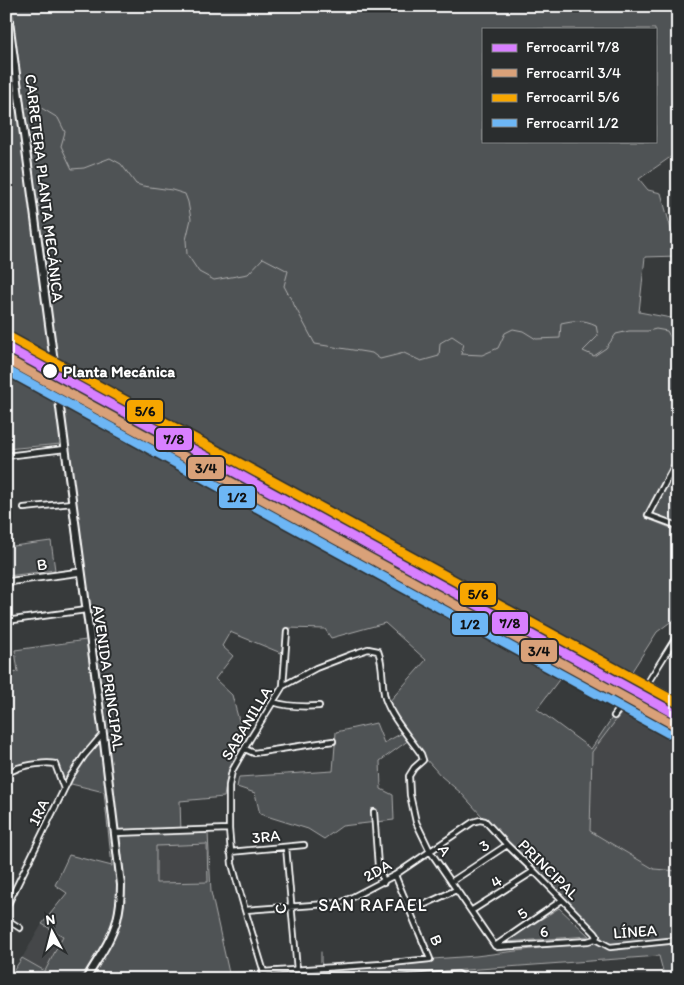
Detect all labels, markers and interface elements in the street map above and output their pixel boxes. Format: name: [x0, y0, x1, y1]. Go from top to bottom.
legend: [482, 28, 656, 142]
text: Ferrocarril 7/8: [526, 38, 619, 56]
text: Ferrocarril 3/4: [526, 64, 621, 82]
street label: CARRETERA PLANTA MECÁNICA: [21, 73, 68, 303]
text: Ferrocarril 5/6: [526, 88, 620, 106]
text: Ferrocarril 1/2: [526, 114, 619, 132]
marker: Planta Mecánica: [41, 362, 59, 380]
place label: Planta Mecánica: [63, 362, 175, 381]
line badge: 5/6: [126, 399, 164, 423]
text: 5/6: [135, 403, 156, 420]
line badge: 7/8: [155, 427, 193, 451]
text: 7/8: [163, 431, 185, 448]
line badge: 3/4: [187, 456, 225, 480]
text: 3/4: [195, 460, 218, 477]
line badge: 1/2: [218, 485, 256, 509]
text: 1/2: [227, 489, 248, 506]
street label: B: [36, 554, 48, 575]
line badge: 5/6: [459, 582, 497, 606]
text: 5/6: [468, 586, 489, 603]
street label: AVENIDA PRINCIPAL: [89, 604, 128, 752]
line badge: 7/8: [491, 611, 529, 635]
line badge: 1/2: [451, 612, 489, 636]
text: 7/8: [499, 615, 521, 632]
text: 1/2: [460, 616, 481, 633]
line badge: 3/4: [520, 639, 558, 663]
text: 3/4: [528, 643, 551, 660]
street label: SABANILLA: [217, 683, 276, 764]
street label: 1RA: [24, 796, 53, 829]
street label: 3RA: [251, 826, 281, 847]
street label: 3: [475, 835, 493, 856]
street label: PRINCIPAL: [514, 835, 583, 904]
street label: A: [434, 841, 455, 860]
street label: 2DA: [360, 855, 395, 886]
street label: 4: [487, 871, 506, 892]
district label: SAN RAFAEL: [318, 894, 428, 916]
street label: C: [271, 903, 290, 915]
street label: 5: [513, 903, 531, 924]
north arrow: [28, 908, 78, 958]
text: N: [45, 911, 56, 929]
street label: LÍNEA: [612, 920, 658, 943]
street label: 6: [539, 922, 549, 941]
street label: B: [426, 932, 447, 948]

